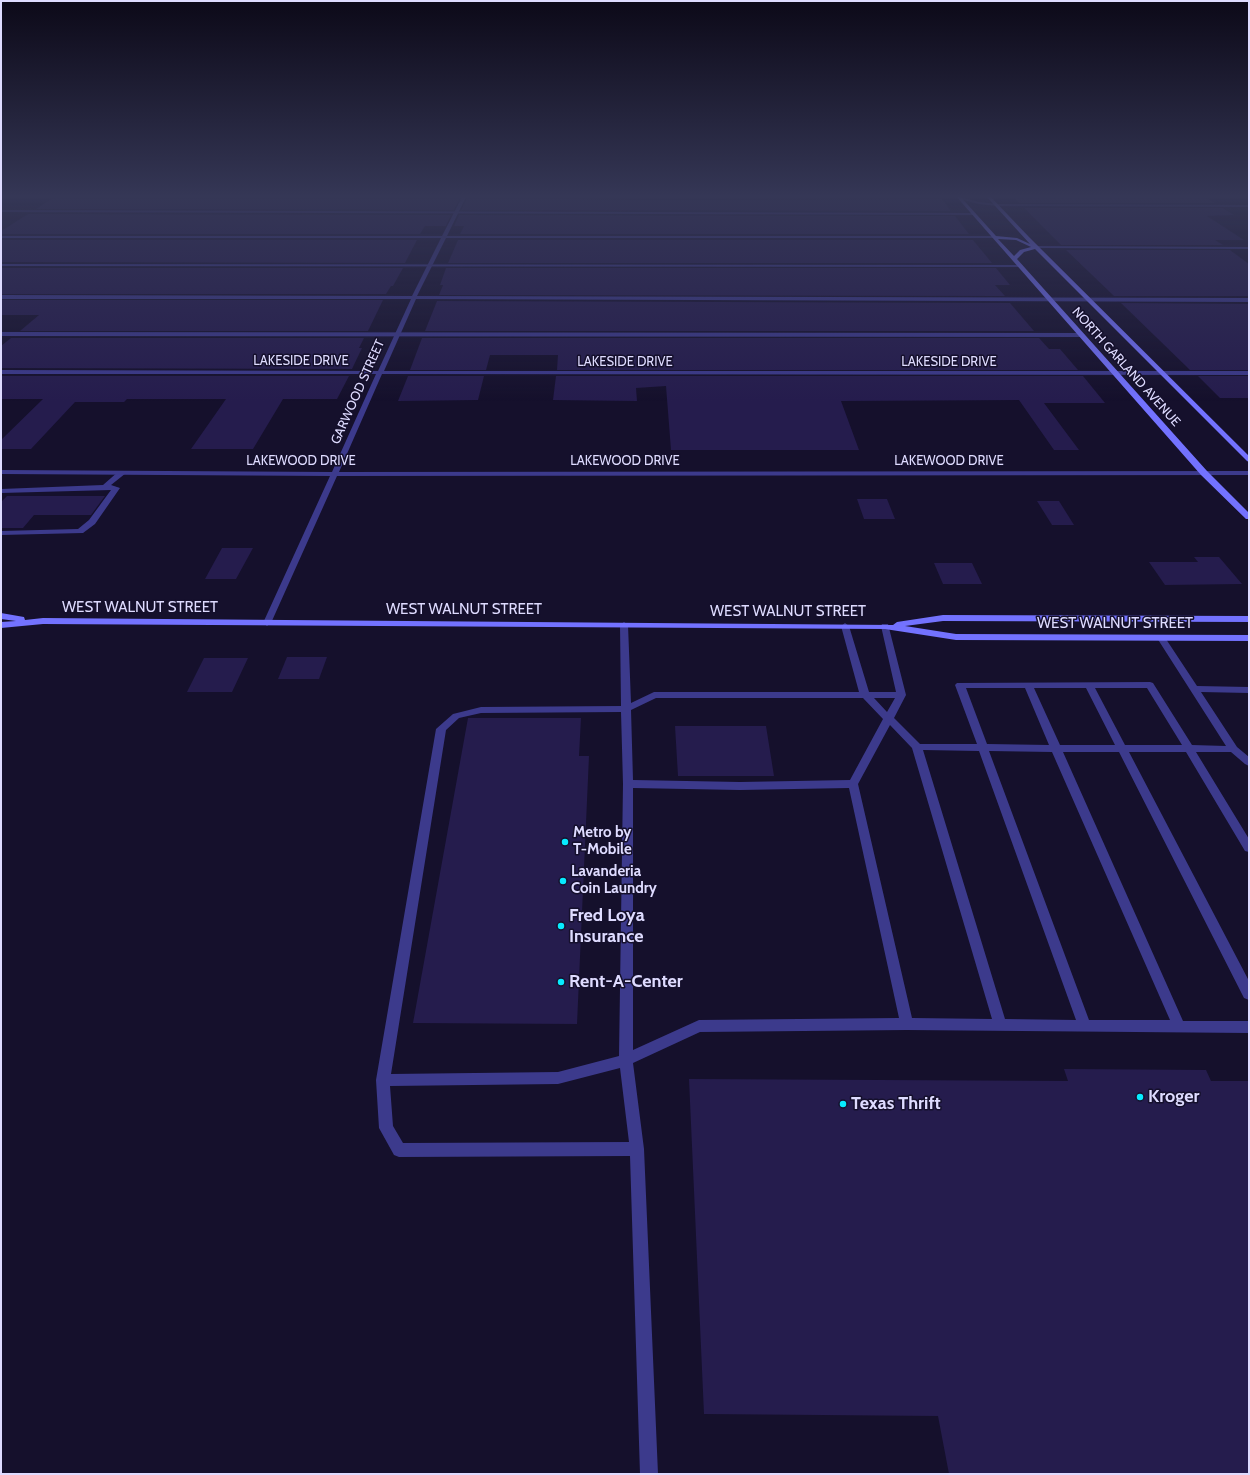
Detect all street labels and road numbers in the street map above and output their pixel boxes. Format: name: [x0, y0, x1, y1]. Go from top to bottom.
street label: NORTH GARLAND AVENUE: [1068, 304, 1184, 430]
street label: GARWOOD STREET: [328, 337, 388, 447]
street label: LAKESIDE DRIVE: [253, 353, 349, 369]
street label: LAKESIDE DRIVE: [577, 354, 673, 370]
street label: LAKESIDE DRIVE: [901, 354, 997, 370]
street label: LAKEWOOD DRIVE: [246, 453, 356, 469]
street label: LAKEWOOD DRIVE: [570, 453, 680, 469]
street label: LAKEWOOD DRIVE: [894, 453, 1004, 469]
street label: WEST WALNUT STREET: [62, 599, 218, 617]
street label: WEST WALNUT STREET: [386, 601, 542, 619]
street label: WEST WALNUT STREET: [710, 603, 866, 621]
street label: WEST WALNUT STREET: [1037, 615, 1193, 633]

